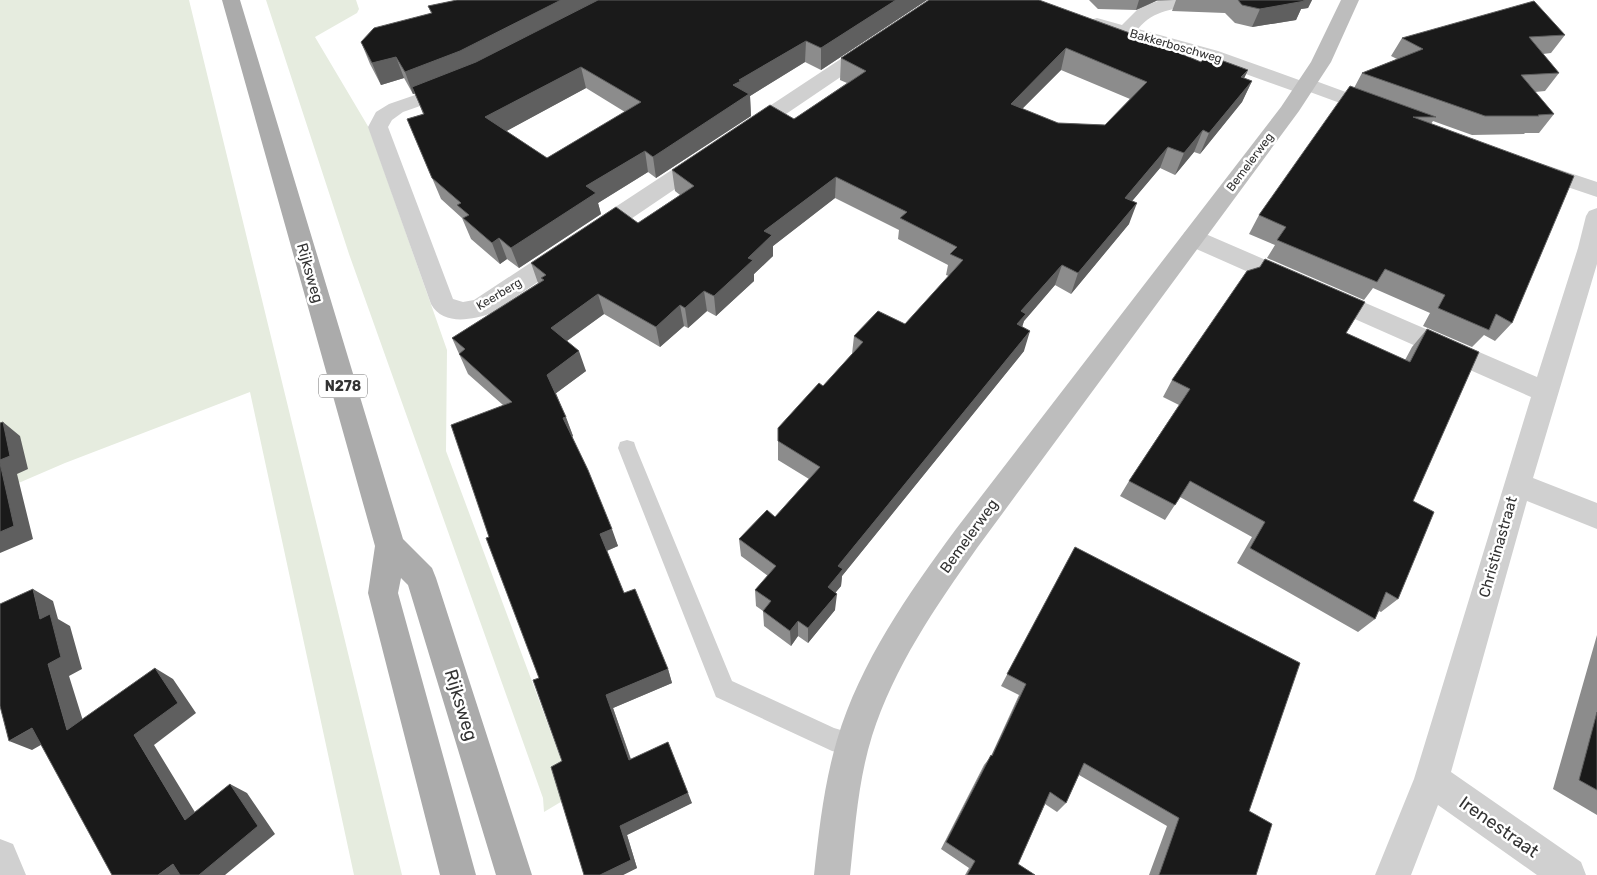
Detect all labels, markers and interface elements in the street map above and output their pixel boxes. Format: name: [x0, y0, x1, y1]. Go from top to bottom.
street label: Bakkerboschweg: [1128, 26, 1224, 66]
street label: Bemelerweg: [1223, 130, 1277, 194]
street label: Rijksweg: [293, 241, 327, 305]
street label: Keerberg: [474, 275, 524, 313]
road number: N278: [319, 374, 367, 398]
street label: Christinastraat: [1475, 494, 1521, 600]
street label: Bemelerweg: [936, 495, 1002, 577]
street label: Rijksweg: [440, 667, 482, 743]
street label: Irenestraat: [1455, 791, 1543, 863]

